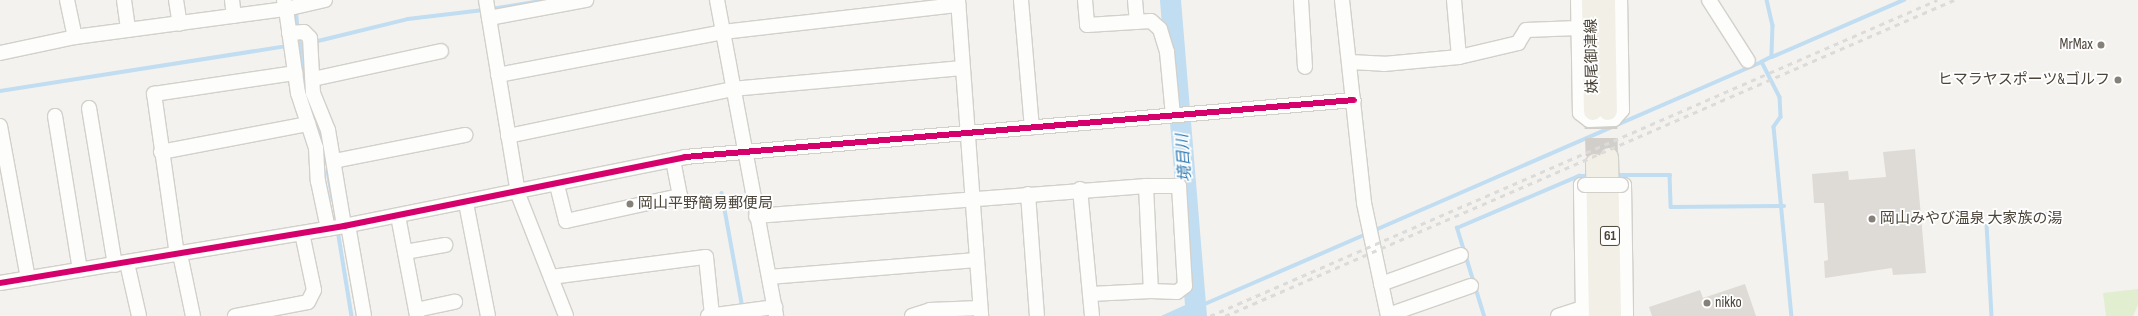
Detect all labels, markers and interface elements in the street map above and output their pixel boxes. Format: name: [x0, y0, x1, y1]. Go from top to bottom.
street label: 妹尾御津線: [1582, 18, 1602, 94]
place label: MrMax: [2059, 36, 2093, 54]
marker: MrMax: [2096, 40, 2106, 50]
place label: ヒマラヤスポーツ&ゴルフ: [1937, 71, 2110, 89]
marker: ヒマラヤスポーツ&ゴルフ: [2113, 75, 2123, 85]
water label: 境目川: [1174, 133, 1196, 183]
place label: 岡山平野簡易郵便局: [638, 195, 773, 213]
marker: 岡山平野簡易郵便局: [625, 199, 635, 209]
place label: 岡山みやび温泉 大家族の湯: [1880, 210, 2062, 228]
marker: 岡山みやび温泉 大家族の湯: [1867, 214, 1877, 224]
road number: 61: [1599, 224, 1621, 248]
place label: nikko: [1715, 294, 1742, 312]
marker: nikko: [1702, 298, 1712, 308]

